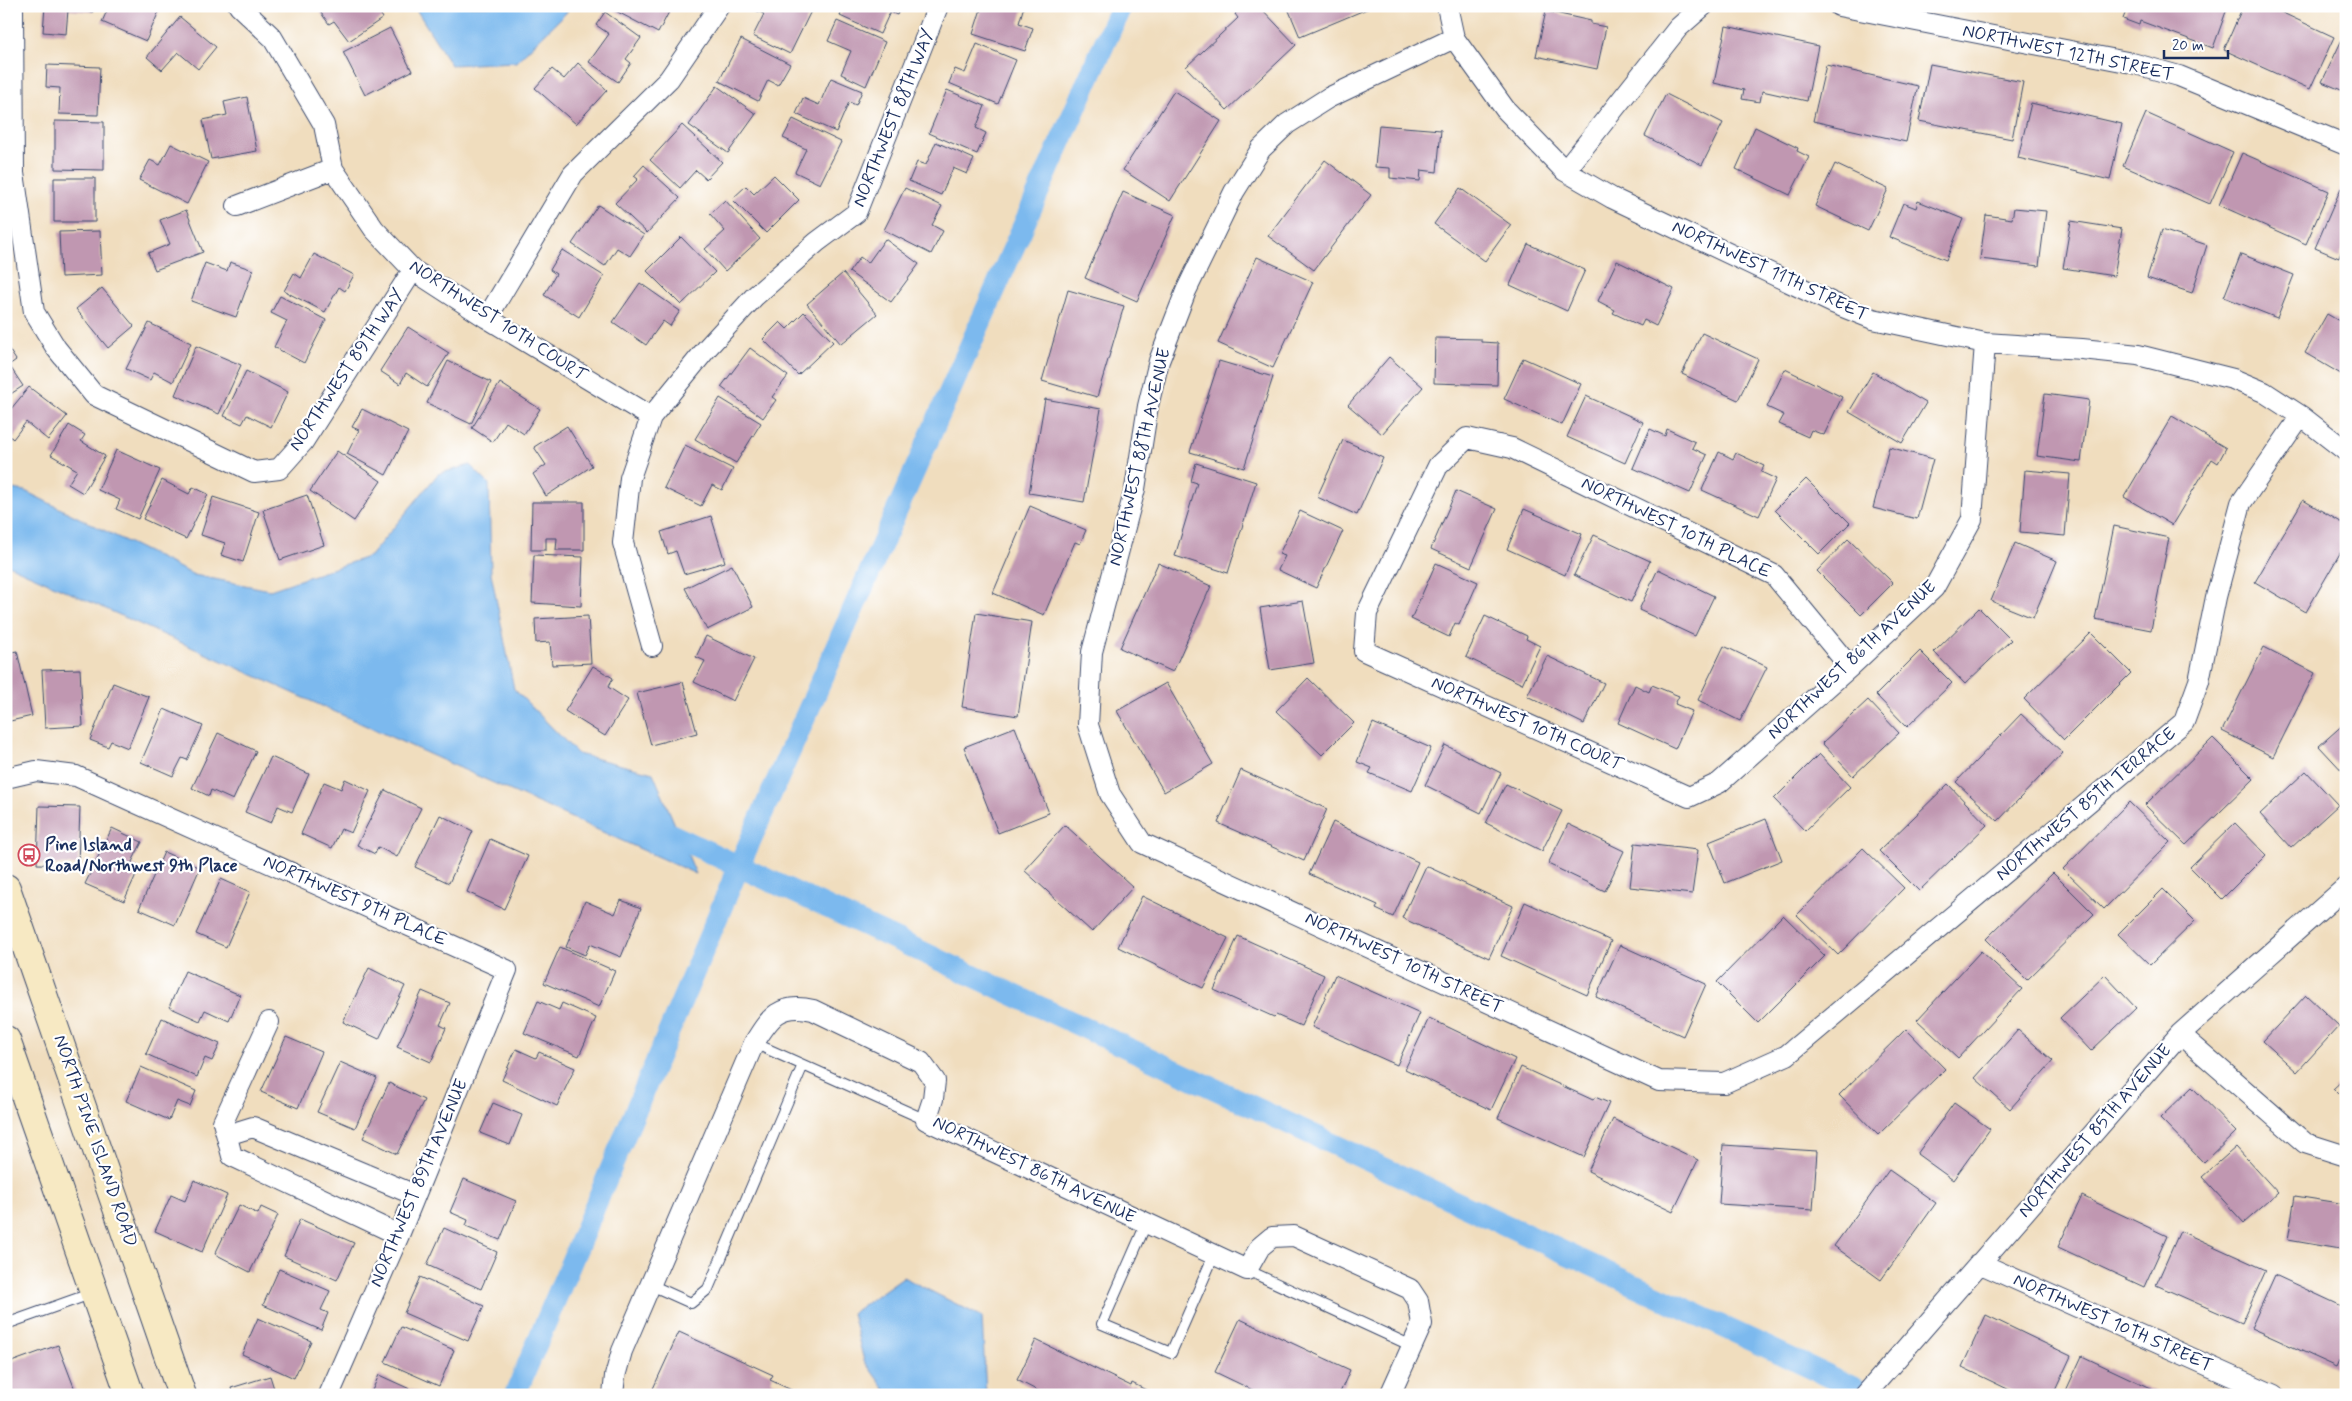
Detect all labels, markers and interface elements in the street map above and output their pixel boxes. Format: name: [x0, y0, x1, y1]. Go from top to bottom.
street label: NORTHWEST 12TH STREET: [1960, 19, 2176, 87]
street label: NORTHWEST 88TH WAY: [847, 25, 941, 211]
scale bar: [2164, 28, 2228, 60]
text: 20 m: [2172, 36, 2204, 56]
street label: NORTHWEST 11TH STREET: [1668, 215, 1872, 327]
street label: NORTHWEST 10TH COURT: [404, 254, 592, 388]
street label: NORTHWEST 89TH WAY: [284, 284, 411, 456]
street label: NORTHWEST 88TH AVENUE: [1103, 346, 1177, 568]
street label: NORTHWEST 10TH PLACE: [1577, 472, 1775, 585]
street label: NORTHWEST 86TH AVENUE: [1762, 575, 1942, 745]
street label: NORTHWEST 10TH COURT: [1427, 671, 1627, 777]
street label: NORTHWEST 85TH TERRACE: [1991, 721, 2181, 887]
place label: Pine Island Road/Northwest 9th Place: [45, 833, 238, 878]
bus stop icon: Pine Island Road/Northwest 9th Place: [17, 843, 41, 867]
street label: NORTHWEST 9TH PLACE: [259, 850, 451, 952]
street label: NORTHWEST 10TH STREET: [1301, 906, 1507, 1020]
street label: NORTH PINE ISLAND ROAD: [47, 1032, 143, 1250]
street label: NORTHWEST 85TH AVENUE: [2013, 1039, 2177, 1223]
street label: NORTHWEST 89TH AVENUE: [364, 1075, 474, 1291]
street label: NORTHWEST 86TH AVENUE: [929, 1110, 1139, 1230]
street label: NORTHWEST 10TH STREET: [2009, 1268, 2217, 1378]

